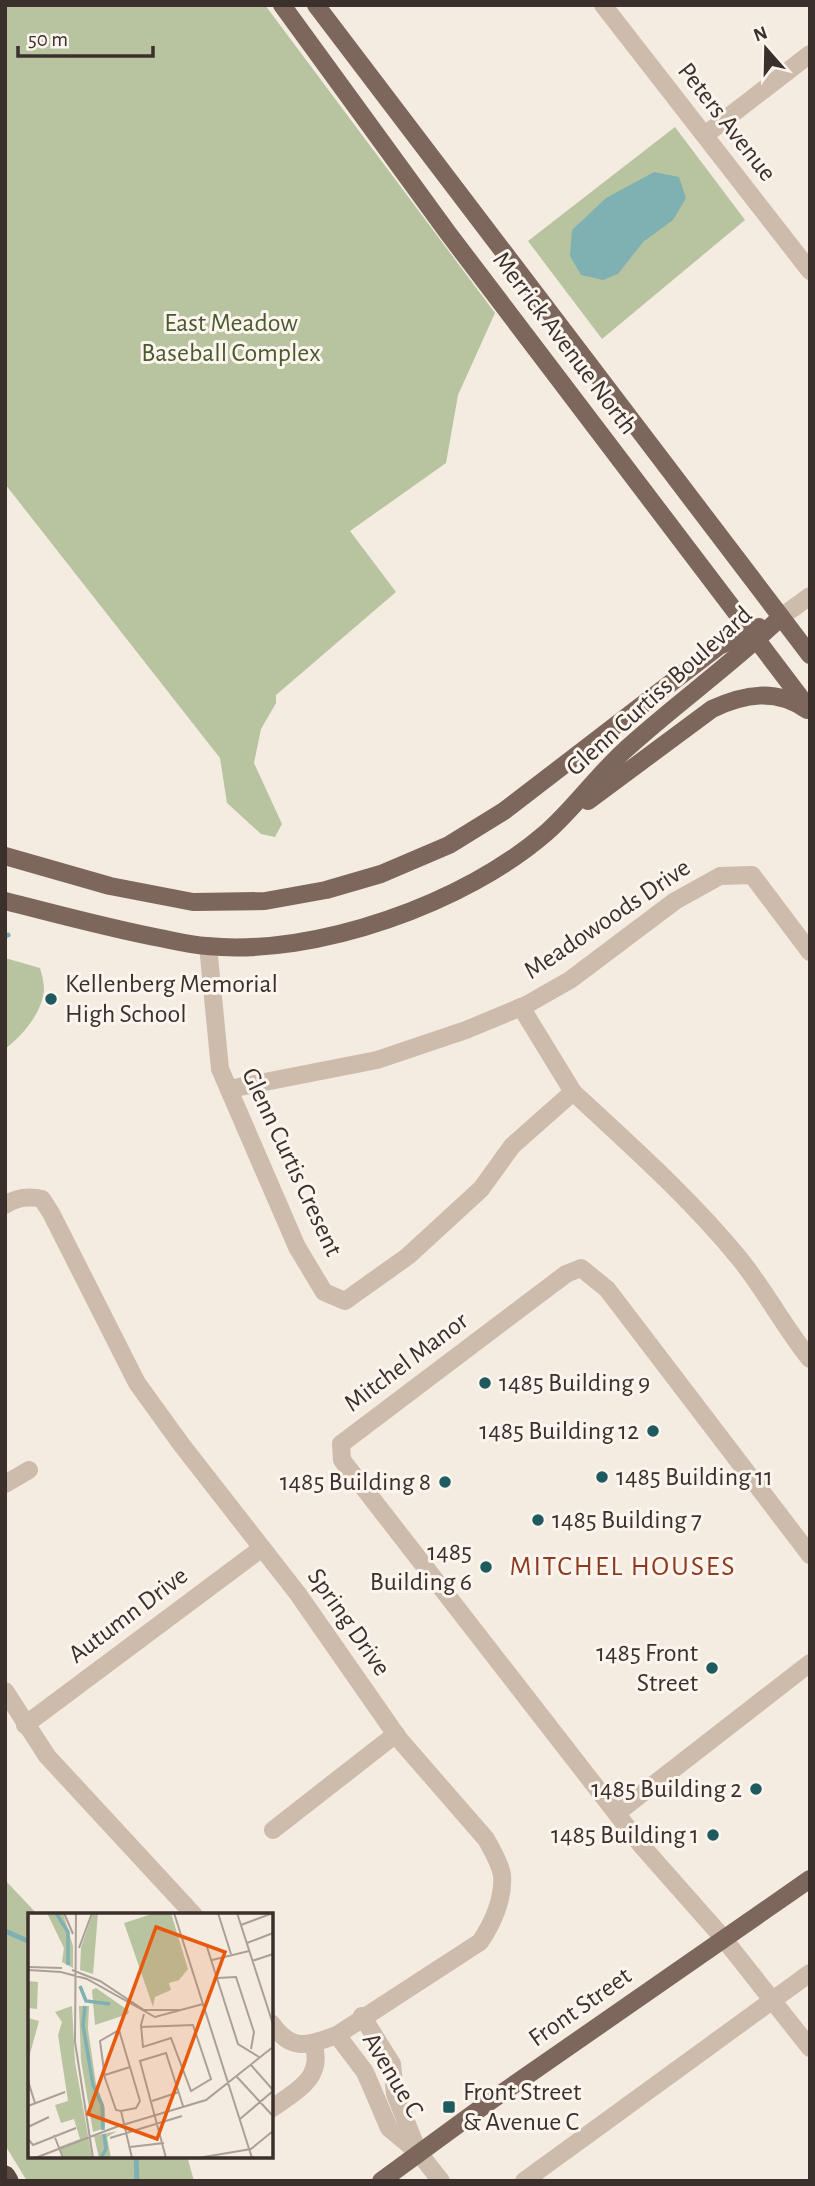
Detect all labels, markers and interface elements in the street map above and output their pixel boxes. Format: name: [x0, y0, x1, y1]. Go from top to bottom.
scale bar: [18, 14, 152, 58]
north arrow: [731, 14, 801, 84]
text: N: [751, 23, 770, 46]
text: 50 m: [28, 29, 68, 50]
street label: Peters Avenue: [673, 58, 781, 186]
street label: Merrick Avenue North: [488, 247, 642, 439]
park label: East Meadow Baseball Complex: [141, 310, 321, 366]
street label: Glenn Curtiss Boulevard: [561, 601, 757, 781]
street label: Meadowoods Drive: [519, 854, 695, 984]
place label: Kellenberg Memorial High School: [65, 971, 278, 1027]
marker: Kellenberg Memorial High School: [43, 991, 59, 1007]
street label: Glenn Curtis Cresent: [237, 1064, 347, 1260]
street label: Mitchel Manor: [339, 1307, 473, 1417]
place label: 1485 Building 9: [499, 1370, 650, 1396]
marker: 1485 Building 9: [477, 1375, 493, 1391]
place label: 1485 Building 12: [479, 1418, 639, 1444]
marker: 1485 Building 12: [645, 1423, 661, 1439]
place label: 1485 Building 11: [616, 1464, 773, 1490]
place label: 1485 Building 8: [280, 1469, 431, 1495]
marker: 1485 Building 11: [594, 1469, 610, 1485]
marker: 1485 Building 8: [437, 1474, 453, 1490]
place label: 1485 Building 7: [552, 1507, 702, 1533]
marker: 1485 Building 7: [530, 1512, 546, 1528]
place label: 1485 Building 6: [370, 1539, 472, 1595]
district label: MITCHEL HOUSES: [509, 1553, 737, 1581]
marker: 1485 Building 6: [478, 1559, 494, 1575]
street label: Autumn Drive: [64, 1562, 192, 1668]
street label: Spring Drive: [303, 1564, 395, 1680]
place label: 1485 Front Street: [596, 1640, 698, 1696]
marker: 1485 Front Street: [704, 1660, 720, 1676]
place label: 1485 Building 2: [591, 1776, 742, 1802]
marker: 1485 Building 2: [748, 1781, 764, 1797]
place label: 1485 Building 1: [551, 1822, 699, 1848]
marker: 1485 Building 1: [705, 1827, 721, 1843]
inset map: [28, 1913, 273, 2158]
street label: Front Street: [524, 1962, 636, 2052]
street label: Avenue C: [358, 2028, 428, 2122]
place label: Front Street & Avenue C: [463, 2079, 581, 2135]
marker: Front Street & Avenue C: [441, 2099, 457, 2115]

